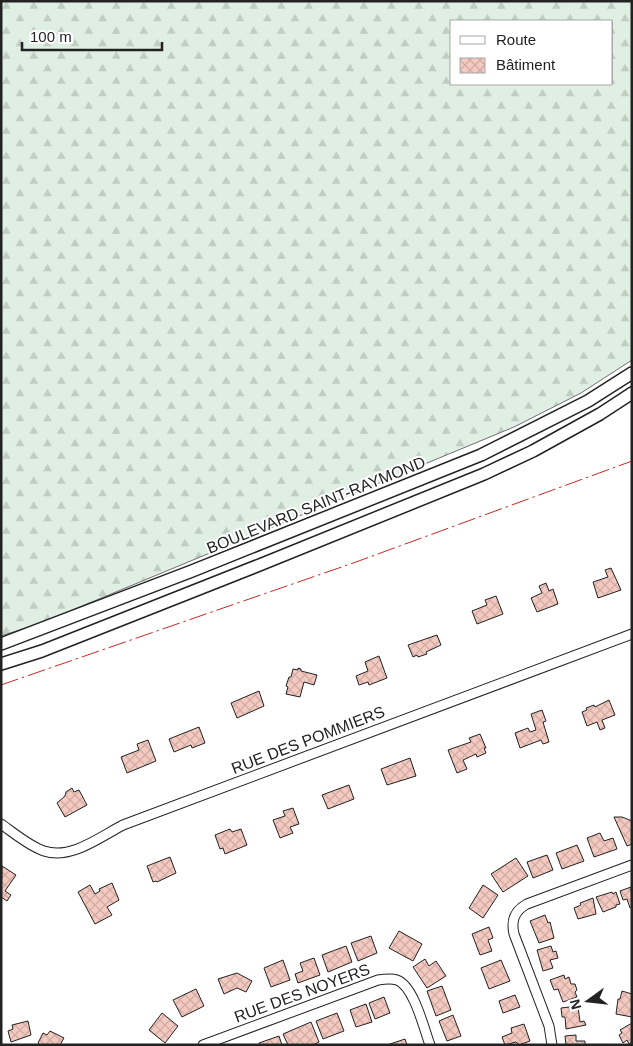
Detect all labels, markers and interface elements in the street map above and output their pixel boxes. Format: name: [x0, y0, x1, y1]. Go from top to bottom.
scale bar: [22, 20, 162, 52]
legend: [450, 20, 613, 85]
text: 100 m: [30, 28, 72, 45]
text: Route: [496, 31, 536, 48]
text: Bâtiment: [496, 56, 556, 73]
street label: BOULEVARD SAINT-RAYMOND: [204, 453, 428, 557]
street label: RUE DES POMMIERS: [229, 703, 387, 777]
street label: RUE DES NOYERS: [232, 961, 372, 1025]
north arrow: [563, 976, 613, 1026]
text: N: [566, 997, 584, 1011]

